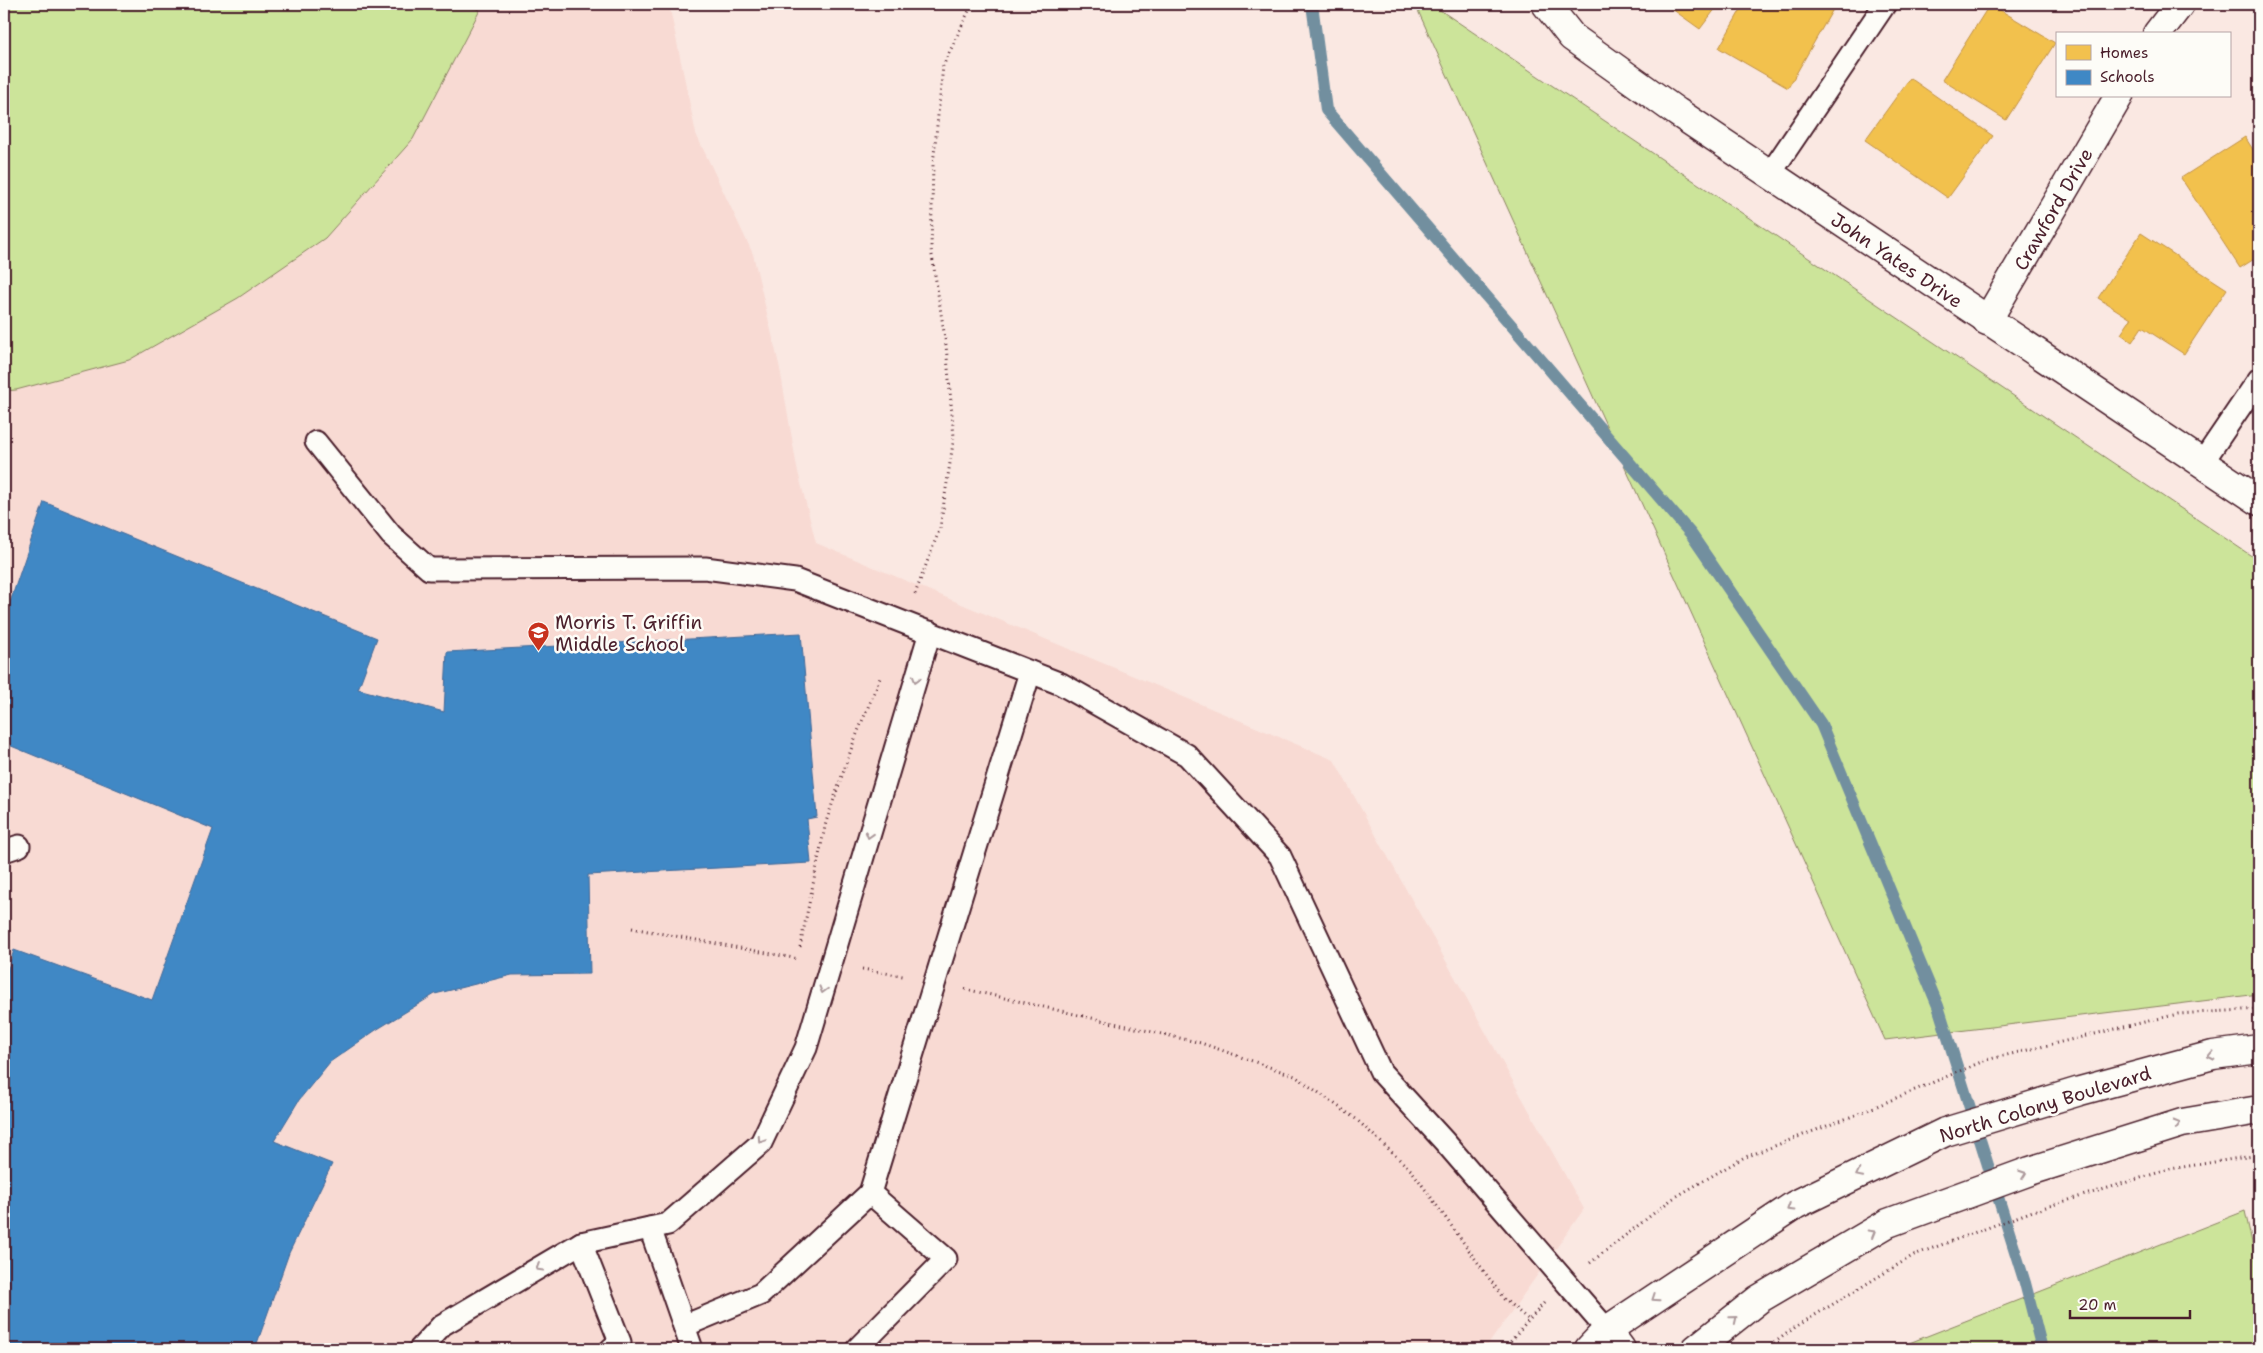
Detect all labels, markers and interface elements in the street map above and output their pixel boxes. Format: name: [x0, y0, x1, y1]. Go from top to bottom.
legend: [2056, 32, 2230, 98]
text: Homes: [2100, 43, 2148, 63]
text: Schools: [2100, 67, 2155, 87]
street label: Crawford Drive: [2008, 143, 2099, 275]
street label: John Yates Drive: [1826, 207, 1968, 314]
place label: Morris T. Griffin Middle School: [555, 610, 702, 657]
school or university icon: Morris T. Griffin Middle School: [527, 621, 551, 652]
one-way arrow: [911, 674, 921, 683]
one-way arrow: [865, 830, 875, 838]
one-way arrow: [818, 986, 829, 995]
one-way arrow: [2207, 1050, 2215, 1061]
street label: North Colony Boulevard: [1936, 1060, 2154, 1149]
one-way arrow: [2173, 1120, 2181, 1130]
one-way arrow: [758, 1134, 767, 1144]
one-way arrow: [1856, 1167, 1865, 1177]
one-way arrow: [2018, 1170, 2026, 1180]
one-way arrow: [1786, 1202, 1795, 1212]
one-way arrow: [1866, 1229, 1875, 1239]
one-way arrow: [535, 1262, 544, 1272]
scale bar: [2070, 1288, 2190, 1320]
one-way arrow: [1651, 1292, 1660, 1301]
text: 20 m: [2078, 1295, 2117, 1315]
one-way arrow: [1728, 1316, 1737, 1324]

